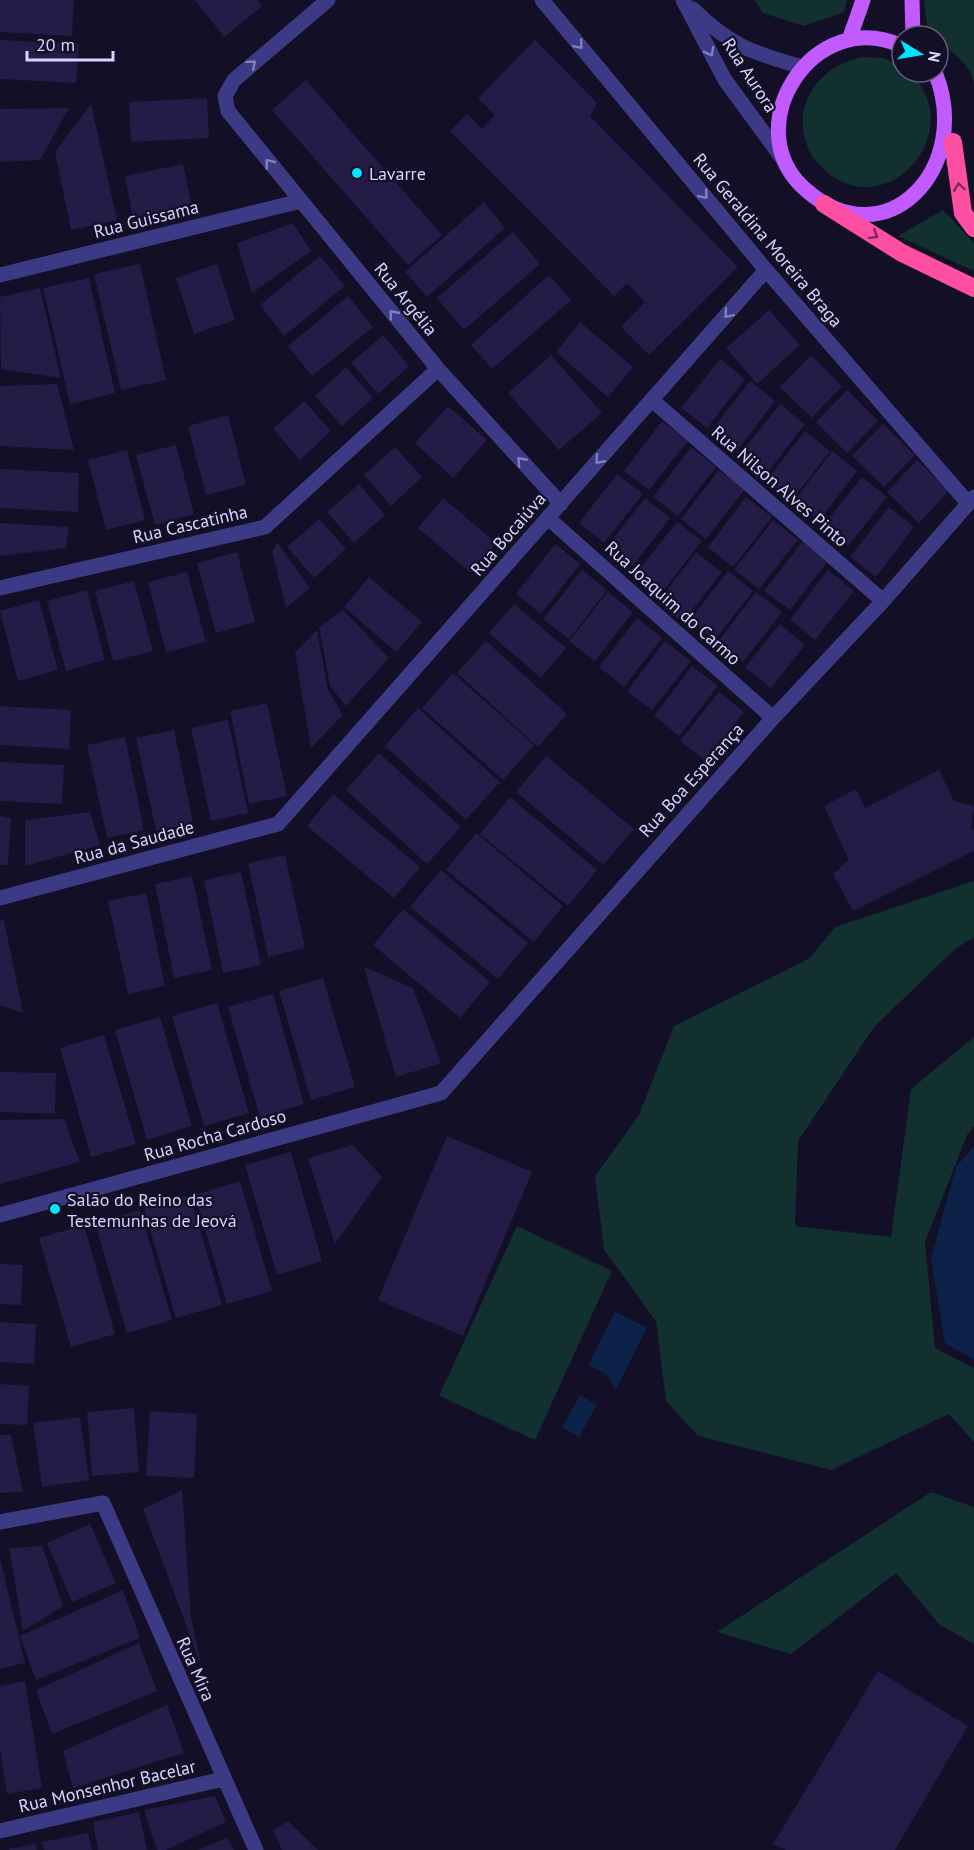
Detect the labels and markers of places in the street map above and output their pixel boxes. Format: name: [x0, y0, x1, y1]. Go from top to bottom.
place label: Lavarre: [369, 162, 426, 185]
marker: Lavarre: [350, 166, 364, 180]
place label: Salão do Reino das Testemunhas de Jeová: [67, 1188, 237, 1232]
marker: Salão do Reino das Testemunhas de Jeová: [48, 1202, 62, 1216]

